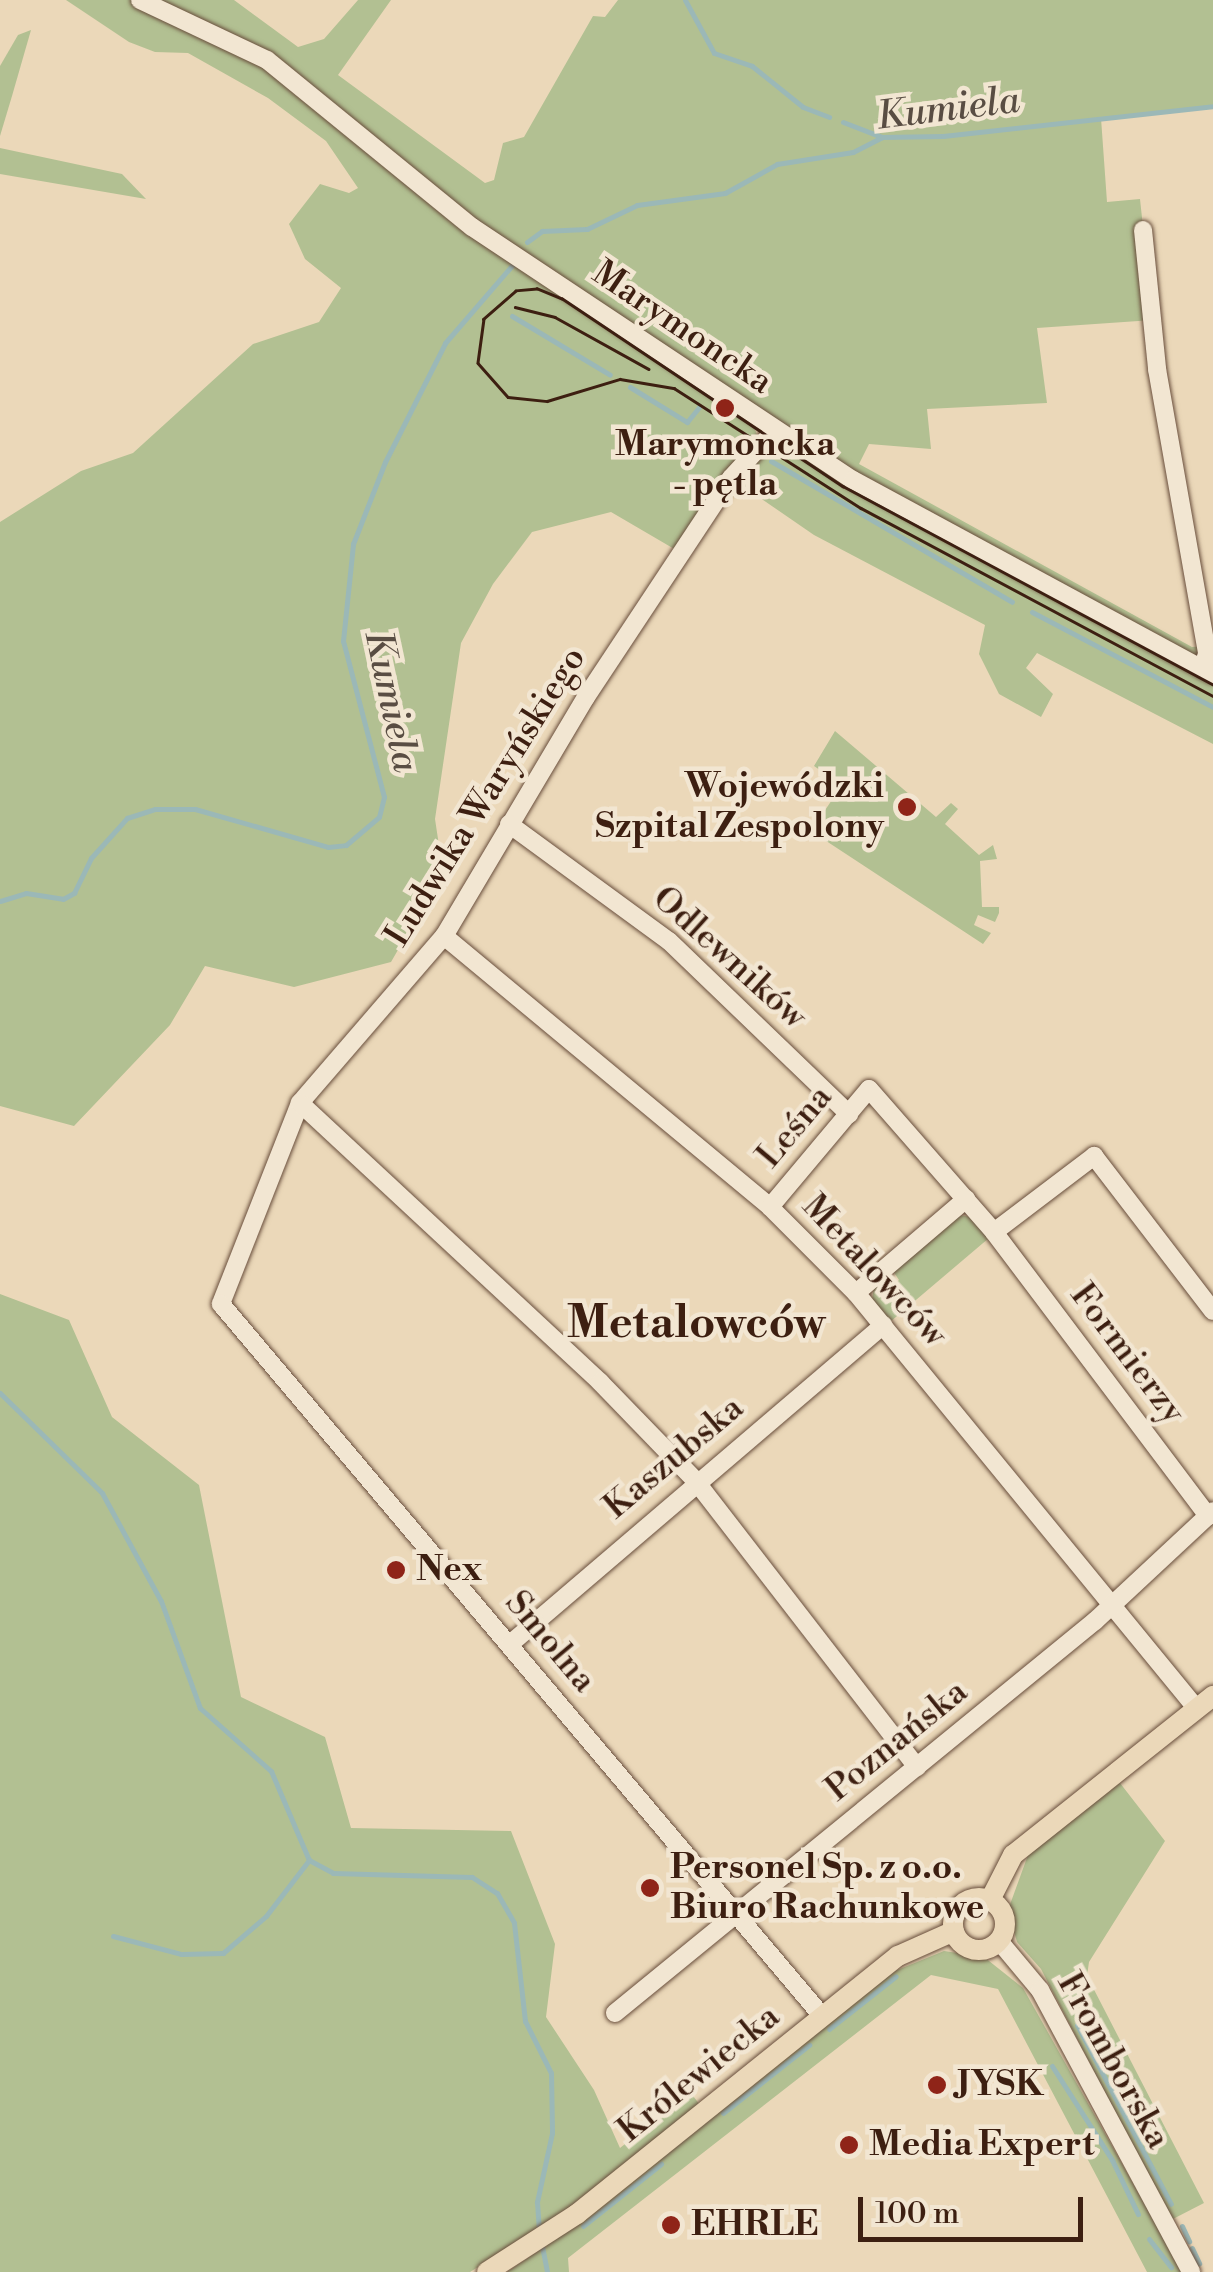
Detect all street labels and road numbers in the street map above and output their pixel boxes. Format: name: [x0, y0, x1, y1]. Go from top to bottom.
street label: Marymoncka: [584, 252, 780, 404]
street label: Ludwika Waryńskiego: [377, 639, 595, 955]
street label: Odlewników: [643, 878, 815, 1038]
street label: Leśna: [748, 1077, 842, 1177]
street label: Metalowców: [793, 1186, 955, 1356]
street label: Formierzy: [1061, 1276, 1193, 1432]
street label: Kaszubska: [596, 1388, 752, 1528]
street label: Smolna: [496, 1583, 604, 1701]
street label: Poznańska: [818, 1671, 976, 1811]
street label: Fromborska: [1047, 1966, 1179, 2156]
street label: Królewiecka: [610, 1996, 788, 2152]

